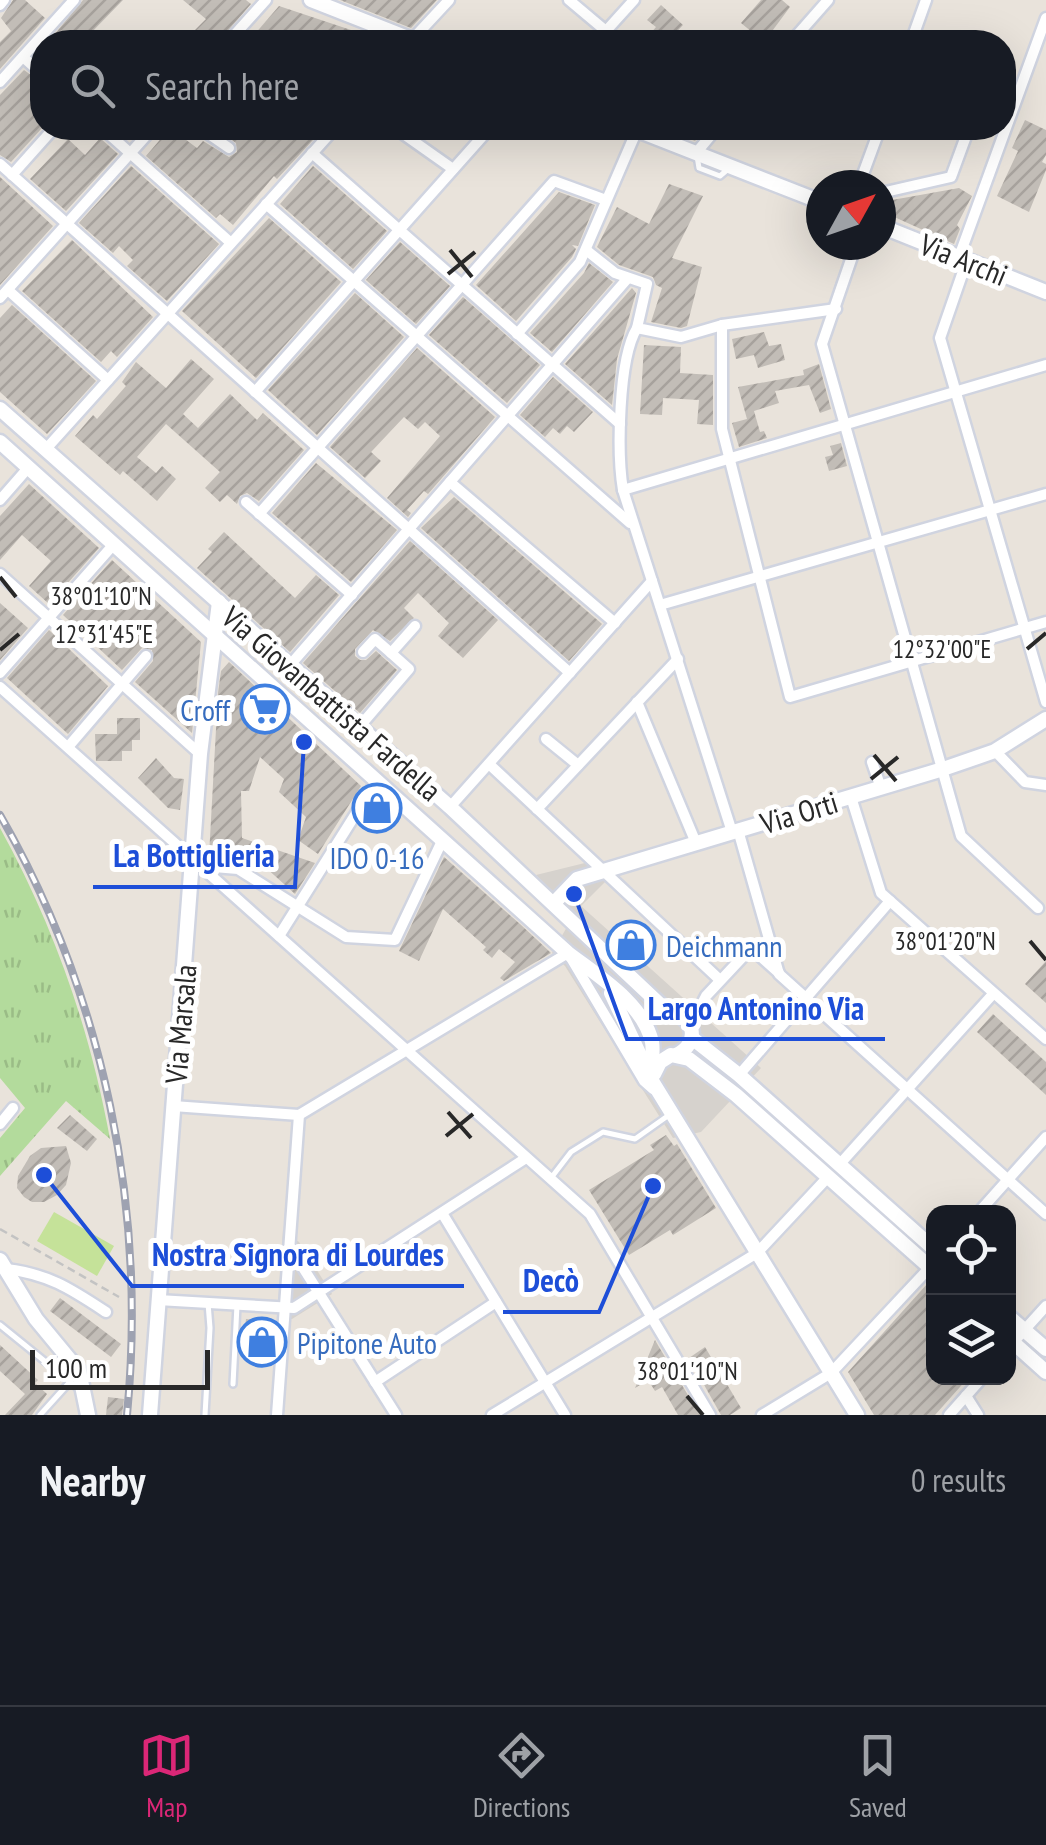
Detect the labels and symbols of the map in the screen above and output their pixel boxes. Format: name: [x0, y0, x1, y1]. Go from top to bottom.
north arrow: [806, 170, 896, 260]
street label: Via Archi: [914, 224, 1013, 294]
text: 38°01'10"N: [50, 580, 152, 612]
street label: Via Giovanbattista Fardella: [213, 596, 450, 809]
text: 12°31'45"E: [55, 618, 153, 650]
text: 12°32'00"E: [893, 633, 991, 665]
supermarket icon: Croff: [239, 683, 291, 735]
place label: Croff: [180, 690, 231, 729]
shop icon: IDO 0-16: [351, 782, 403, 834]
street label: Via Orti: [755, 782, 842, 842]
callout: La Bottiglieria: [93, 825, 295, 887]
text: La Bottiglieria: [113, 834, 275, 876]
place label: IDO 0-16: [330, 838, 424, 877]
shop icon: Deichmann: [605, 919, 657, 971]
text: 38°01'20"N: [894, 925, 996, 957]
place label: Deichmann: [666, 926, 782, 965]
street label: Via Marsala: [155, 963, 205, 1086]
callout: Largo Antonino Via: [627, 977, 885, 1039]
text: Largo Antonino Via: [648, 987, 864, 1029]
callout: Nostra Signora di Lourdes: [132, 1224, 464, 1286]
text: Nostra Signora di Lourdes: [152, 1233, 444, 1275]
callout: Decò: [503, 1250, 599, 1312]
text: Decò: [523, 1259, 579, 1301]
shop icon: Pipitone Auto: [236, 1316, 288, 1368]
place label: Pipitone Auto: [297, 1323, 437, 1362]
scale bar: [30, 1345, 210, 1390]
text: 38°01'10"N: [636, 1355, 738, 1387]

